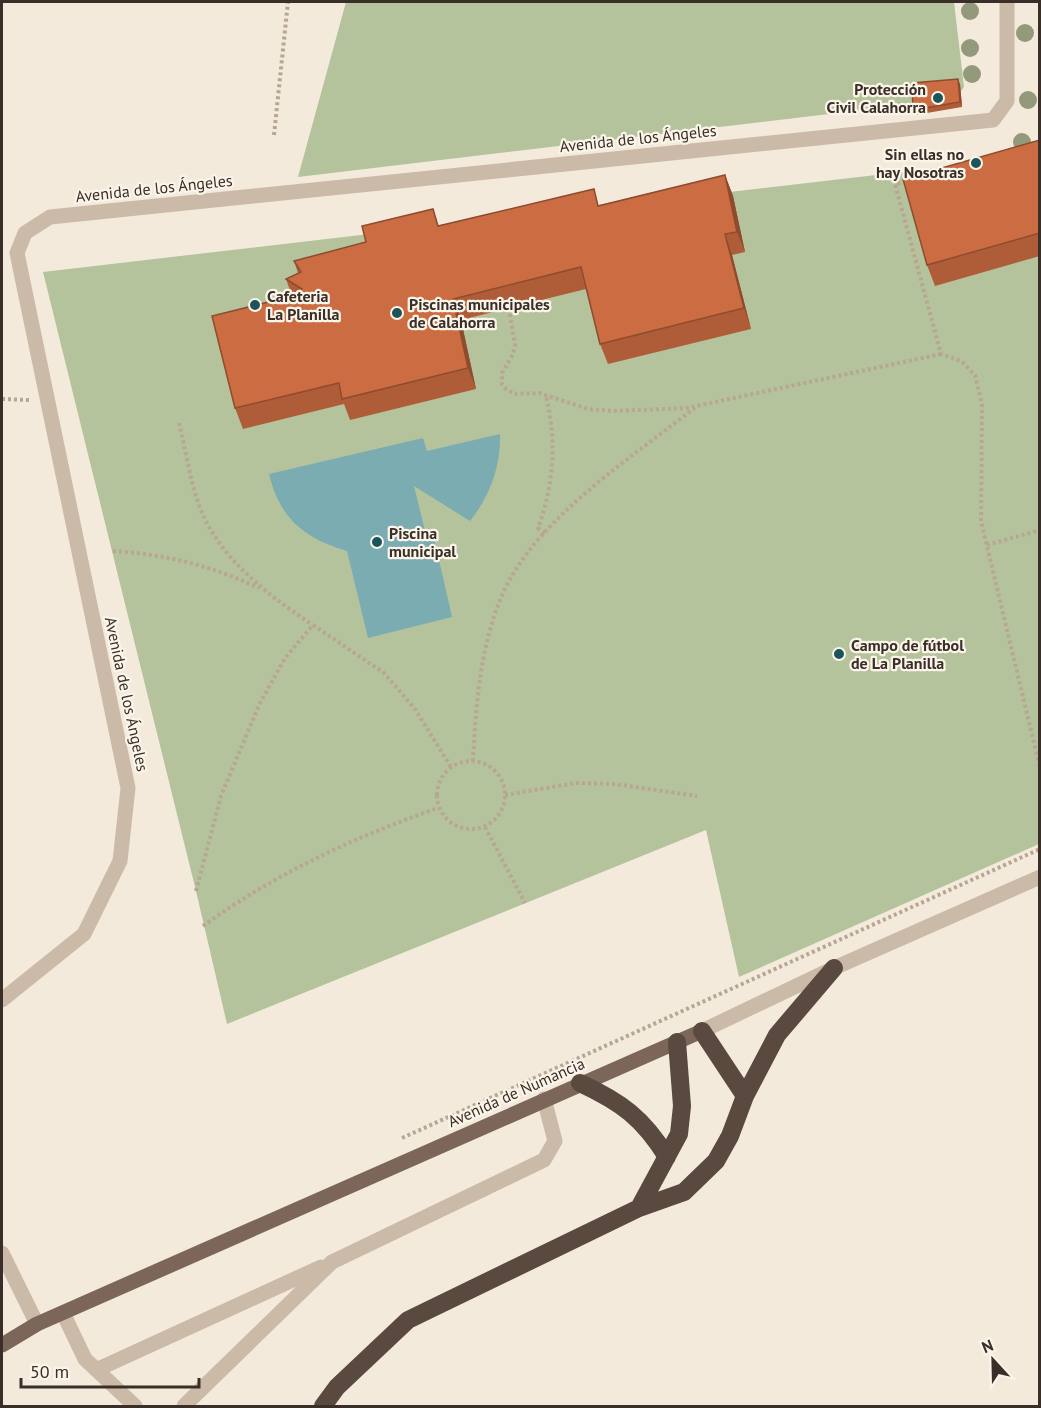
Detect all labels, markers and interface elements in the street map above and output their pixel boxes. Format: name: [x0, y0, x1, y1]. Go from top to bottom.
place label: Protección Civil Calahorra: [826, 79, 926, 117]
marker: Protección Civil Calahorra: [931, 91, 945, 105]
street label: Avenida de los Ángeles: [559, 120, 718, 156]
place label: Sin ellas no hay Nosotras: [876, 144, 964, 182]
marker: Sin ellas no hay Nosotras: [969, 156, 983, 170]
street label: Avenida de los Ángeles: [75, 170, 234, 206]
place label: Cafeteria La Planilla: [267, 286, 339, 324]
place label: Piscinas municipales de Calahorra: [409, 294, 550, 332]
marker: Cafeteria La Planilla: [248, 298, 262, 312]
marker: Piscinas municipales de Calahorra: [390, 306, 404, 320]
place label: Piscina municipal: [389, 523, 456, 561]
marker: Piscina municipal: [370, 535, 384, 549]
street label: Avenida de los Ángeles: [101, 615, 153, 773]
place label: Campo de fútbol de La Planilla: [851, 635, 964, 673]
marker: Campo de fútbol de La Planilla: [832, 647, 846, 661]
street label: Avenida de Numancia: [444, 1053, 588, 1131]
north arrow: [963, 1330, 1023, 1390]
text: N: [979, 1335, 996, 1357]
scale bar: [21, 1351, 200, 1389]
text: 50 m: [30, 1360, 69, 1383]

